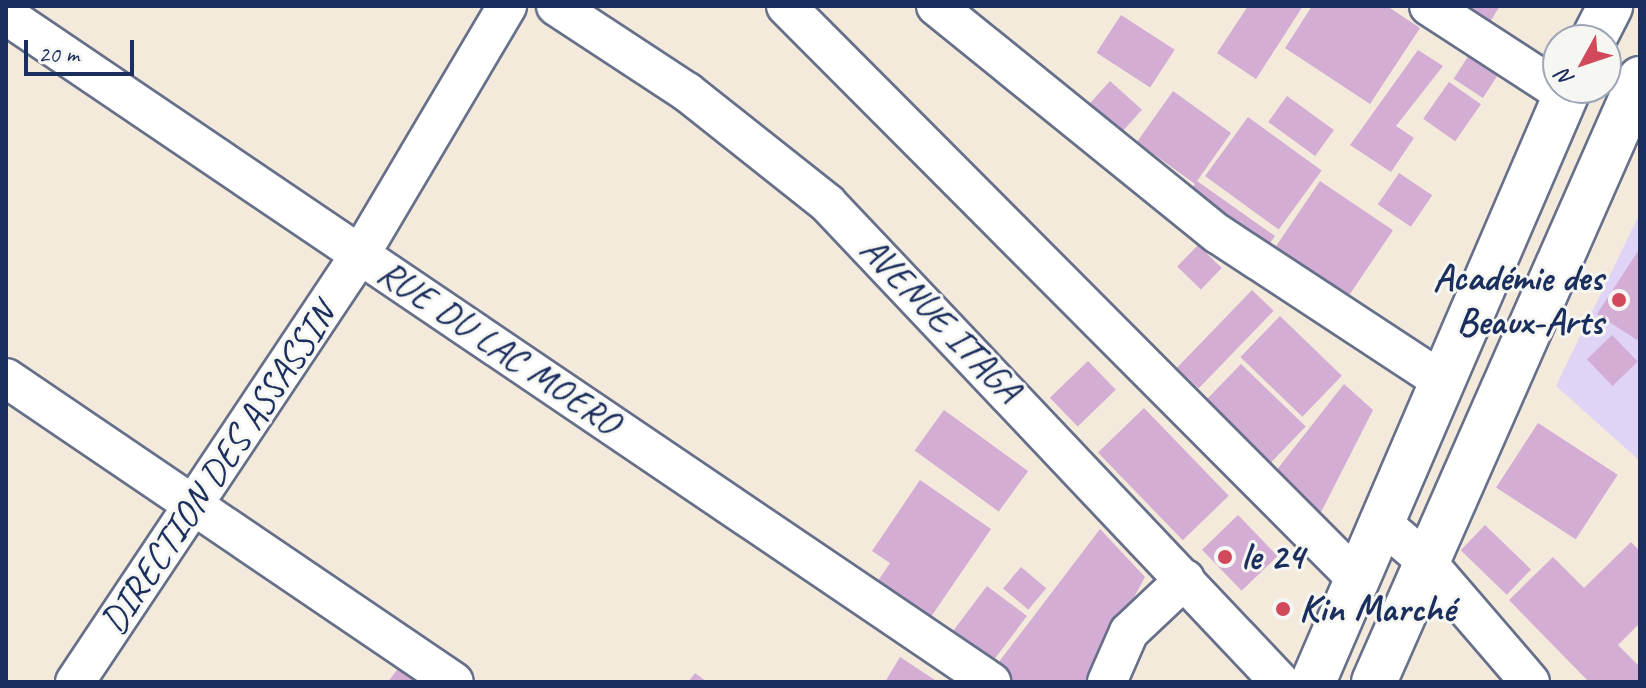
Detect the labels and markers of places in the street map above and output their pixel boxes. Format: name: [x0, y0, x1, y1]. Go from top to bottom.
place label: Académie des Beaux-Arts: [1433, 255, 1603, 344]
marker: Académie des Beaux-Arts: [1610, 291, 1628, 309]
place label: le 24: [1241, 534, 1304, 580]
marker: le 24: [1216, 548, 1234, 566]
place label: Kin Marché: [1299, 586, 1455, 632]
marker: Kin Marché: [1274, 600, 1292, 618]

